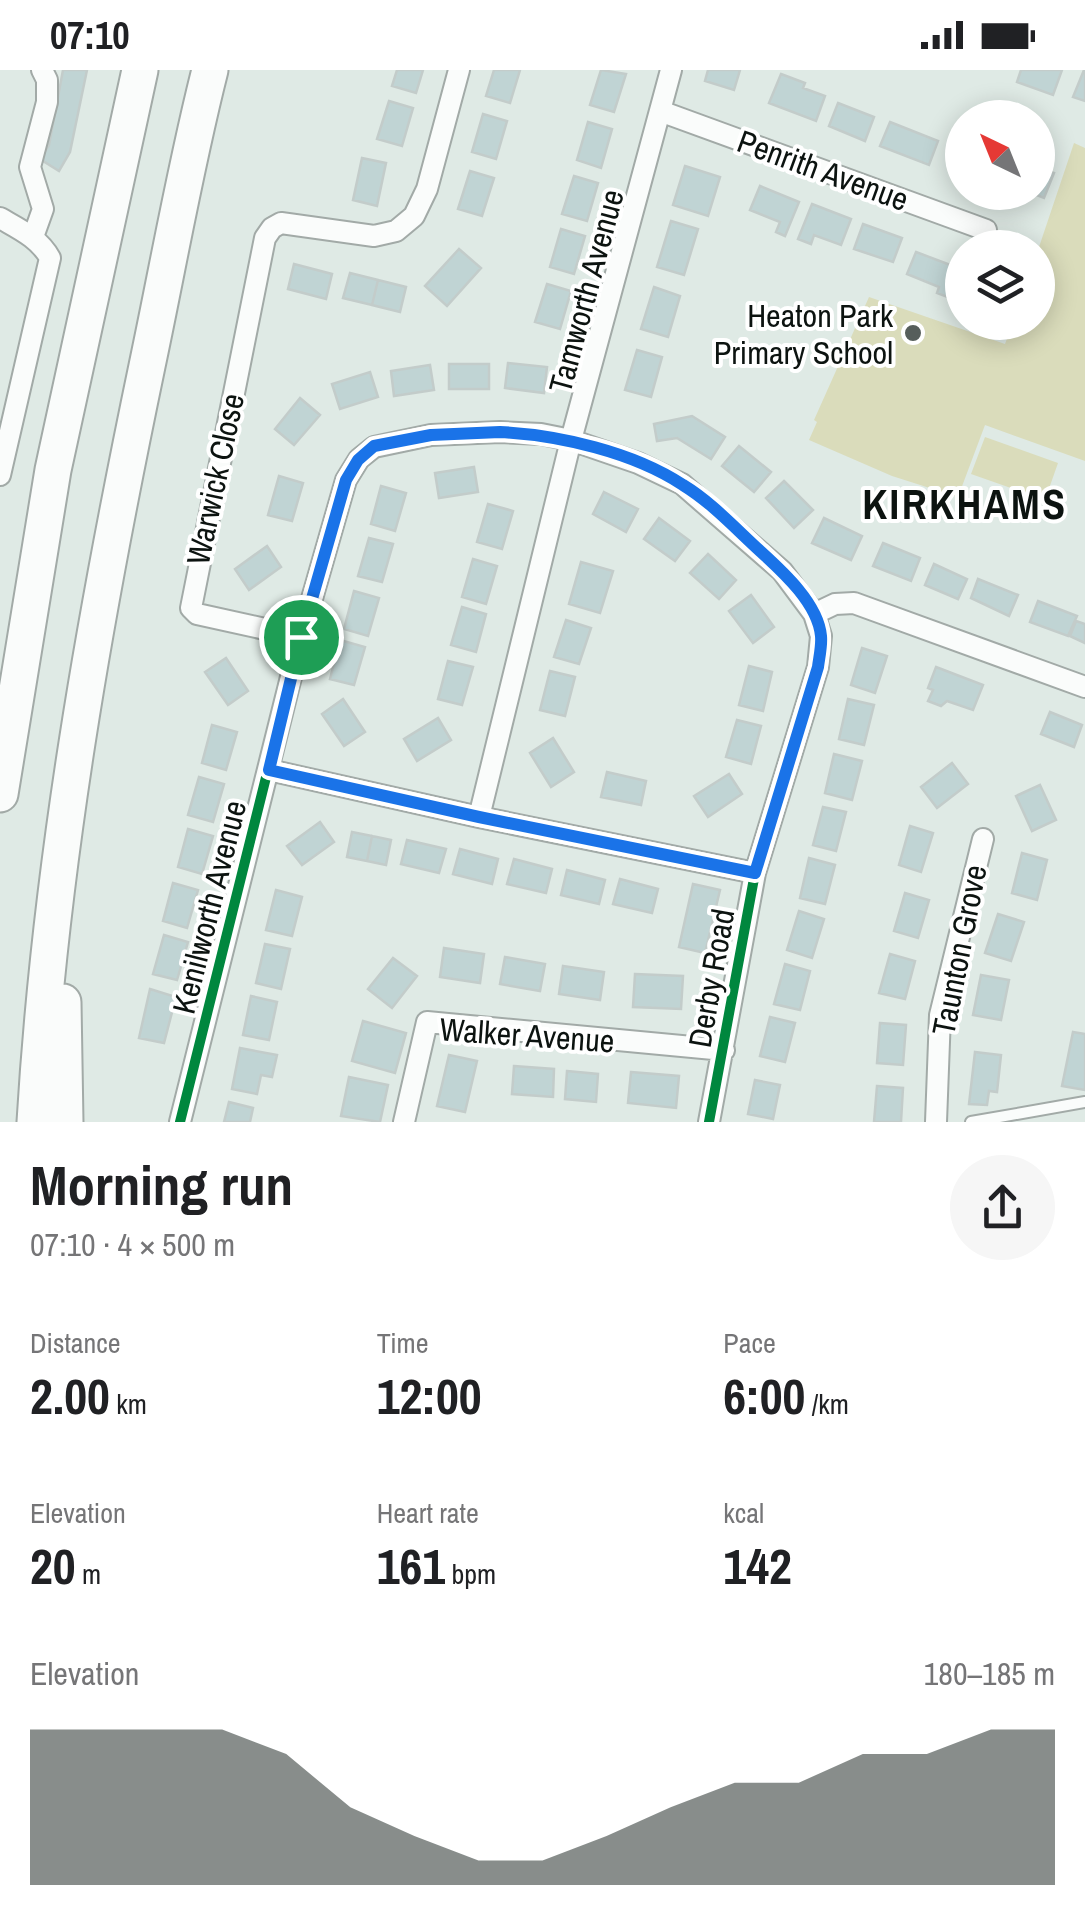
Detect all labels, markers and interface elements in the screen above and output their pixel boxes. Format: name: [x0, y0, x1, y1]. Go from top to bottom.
text: 07:10: [50, 10, 130, 61]
north arrow: [945, 100, 1055, 210]
map controls: [945, 100, 1055, 340]
street label: Penrith Avenue: [732, 119, 914, 221]
street label: Tamworth Avenue: [538, 185, 634, 397]
button: layers: [945, 230, 1055, 340]
place label: Heaton Park Primary School: [714, 294, 894, 374]
marker: Heaton Park Primary School: [902, 322, 924, 344]
street label: Warwick Close: [176, 389, 254, 569]
district label: KIRKHAMS: [862, 476, 1068, 532]
pin: [259, 595, 344, 680]
icon: arrive: [274, 610, 329, 665]
street label: Kenilworth Avenue: [162, 796, 256, 1018]
street label: Taunton Grove: [921, 861, 997, 1039]
street label: Derby Road: [678, 905, 744, 1051]
street label: Walker Avenue: [438, 1007, 616, 1063]
text: Morning run: [30, 1148, 293, 1222]
button: share: [950, 1155, 1055, 1260]
text: 07:10 · 4 × 500 m: [30, 1223, 235, 1266]
text: Distance: [30, 1324, 121, 1362]
text: Time: [377, 1324, 428, 1362]
text: Pace: [723, 1324, 776, 1362]
text: 2.00: [30, 1362, 110, 1430]
text: 12:00: [377, 1362, 482, 1430]
text: 6:00: [723, 1362, 805, 1430]
text: km: [110, 1385, 147, 1423]
text: /km: [805, 1385, 849, 1423]
text: Elevation: [30, 1494, 126, 1532]
text: Heart rate: [377, 1494, 479, 1532]
text: kcal: [723, 1494, 764, 1532]
text: 20: [30, 1532, 76, 1600]
text: 161: [377, 1532, 445, 1600]
text: 142: [723, 1532, 792, 1600]
text: m: [76, 1555, 101, 1593]
text: bpm: [445, 1555, 496, 1593]
text: Elevation: [30, 1652, 139, 1695]
text: 180–185 m: [924, 1652, 1055, 1695]

